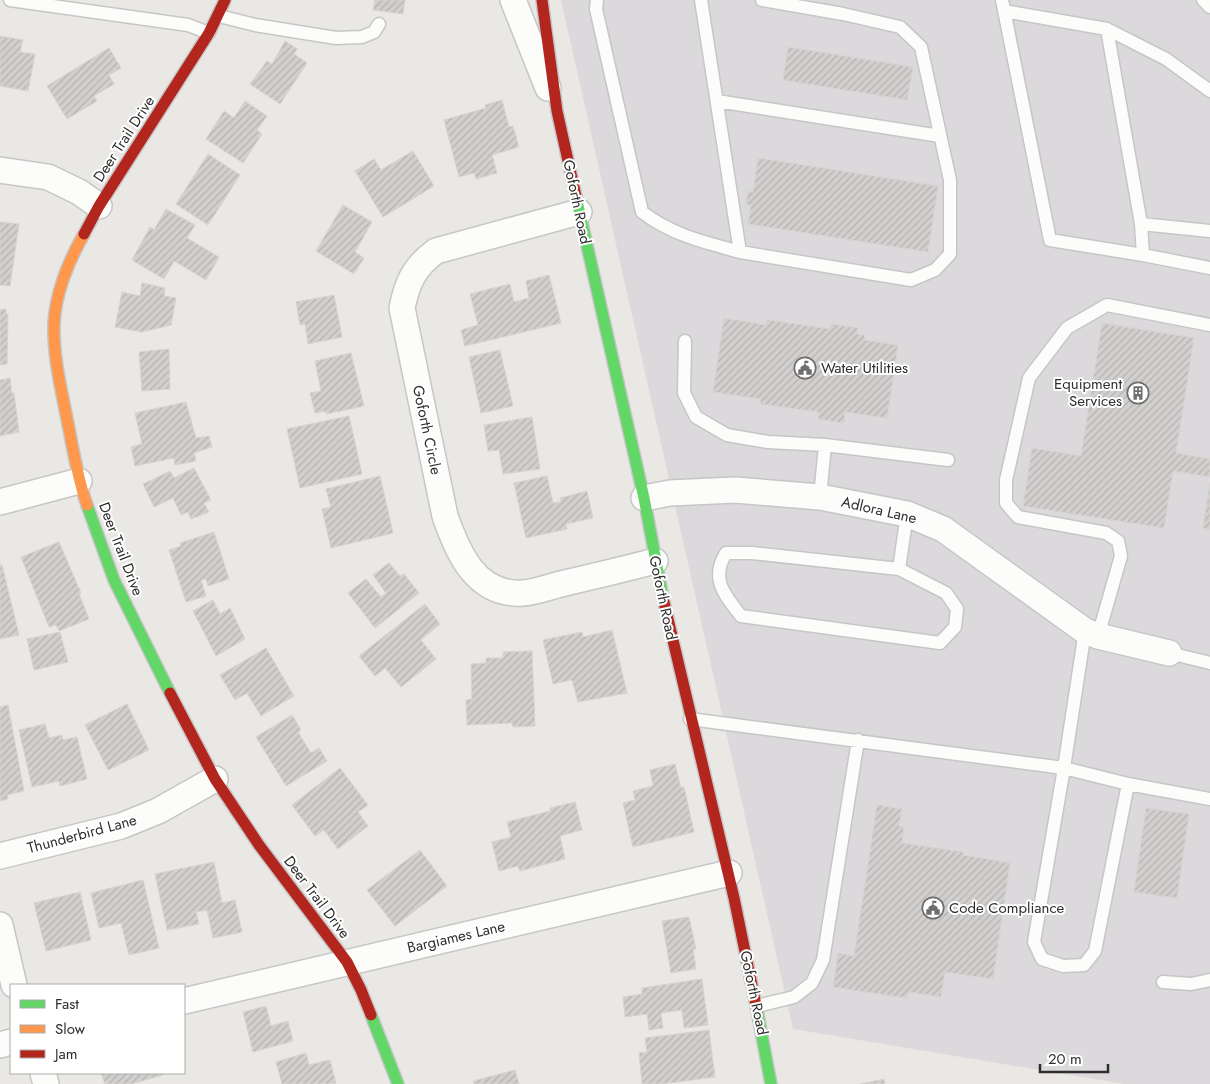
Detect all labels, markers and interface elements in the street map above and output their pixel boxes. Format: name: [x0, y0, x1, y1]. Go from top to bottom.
street label: Deer Trail Drive: [88, 91, 160, 186]
street label: Goforth Road: [557, 158, 597, 246]
public building icon: Water Utilities: [793, 356, 817, 380]
place label: Water Utilities: [821, 357, 908, 379]
place label: Equipment Services: [1054, 373, 1122, 412]
building icon: Equipment Services: [1126, 381, 1150, 405]
street label: Goforth Circle: [407, 383, 447, 477]
street label: Adlora Lane: [839, 491, 919, 529]
street label: Deer Trail Drive: [93, 499, 149, 599]
street label: Goforth Road: [643, 554, 683, 642]
street label: Thunderbird Lane: [25, 809, 139, 859]
street label: Deer Trail Drive: [279, 851, 356, 943]
public building icon: Code Compliance: [921, 896, 945, 920]
place label: Code Compliance: [949, 897, 1065, 919]
street label: Bargiames Lane: [405, 915, 507, 959]
street label: Goforth Road: [734, 949, 774, 1037]
legend: [10, 984, 185, 1074]
text: Fast: [55, 993, 79, 1015]
text: Slow: [55, 1018, 86, 1040]
scale bar: [1040, 1042, 1108, 1074]
text: Jam: [53, 1043, 78, 1065]
text: 20 m: [1048, 1048, 1082, 1070]

